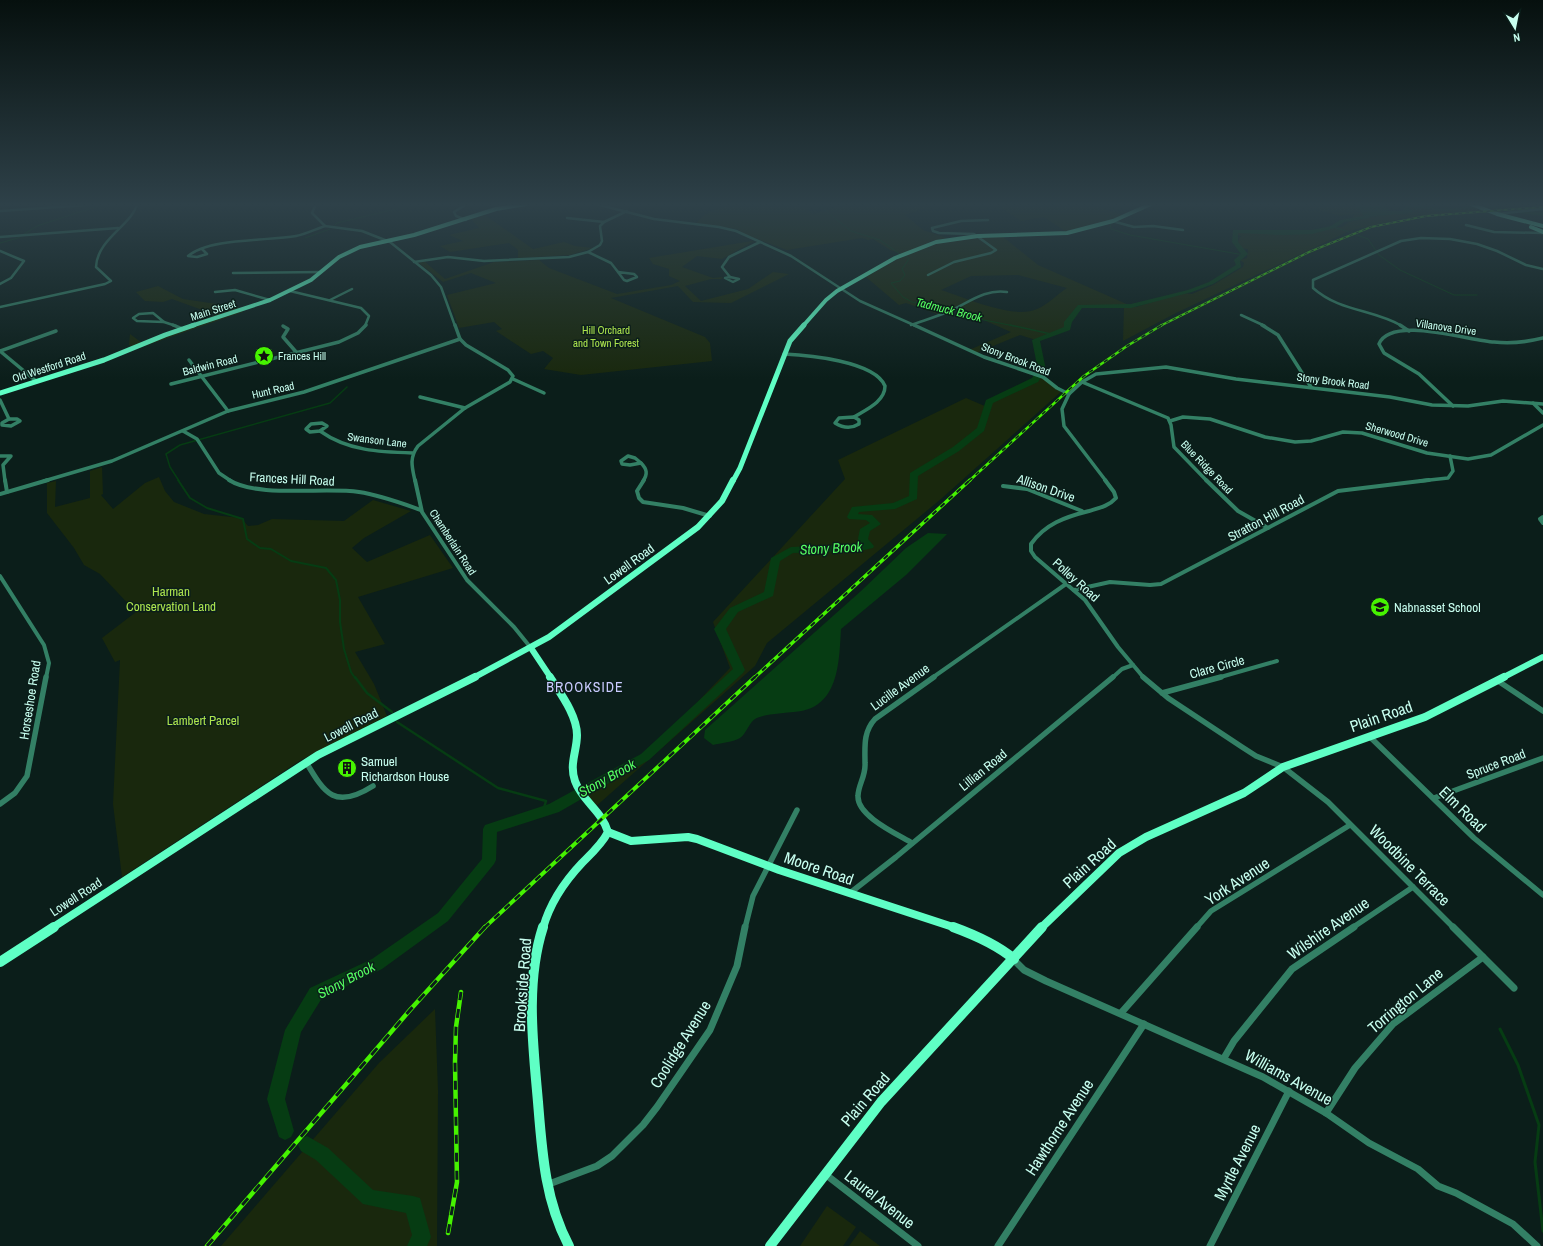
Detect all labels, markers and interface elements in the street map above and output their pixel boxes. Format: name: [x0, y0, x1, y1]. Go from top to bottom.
north arrow: [1495, 8, 1535, 48]
text: N: [1512, 30, 1521, 45]
water label: Tadmuck Brook: [914, 294, 985, 326]
street label: Main Street: [189, 296, 238, 324]
street label: Villanova Drive: [1415, 316, 1477, 338]
park label: Hill Orchard and Town Forest: [573, 323, 640, 350]
street label: Stony Brook Road: [979, 339, 1053, 379]
place icon: Frances Hill: [253, 345, 275, 367]
street label: Old Westford Road: [10, 349, 88, 385]
place label: Frances Hill: [278, 349, 326, 363]
street label: Baldwin Road: [181, 351, 239, 379]
street label: Stony Brook Road: [1296, 370, 1370, 392]
street label: Hunt Road: [250, 378, 296, 402]
street label: Sherwood Drive: [1364, 418, 1430, 450]
street label: Swanson Lane: [347, 429, 407, 451]
street label: Blue Ridge Road: [1178, 437, 1236, 497]
street label: Frances Hill Road: [249, 468, 335, 490]
street label: Allison Drive: [1014, 470, 1077, 506]
street label: Stratton Hill Road: [1225, 491, 1307, 545]
street label: Chamberlain Road: [427, 506, 479, 578]
water label: Stony Brook: [799, 537, 864, 559]
street label: Lowell Road: [600, 540, 658, 588]
street label: Polley Road: [1049, 554, 1103, 606]
park label: Harman Conservation Land: [126, 583, 216, 615]
school or university icon: Nabnasset School: [1369, 596, 1391, 618]
place label: Nabnasset School: [1394, 599, 1481, 616]
street label: Clare Circle: [1188, 651, 1246, 682]
street label: Horseshoe Road: [15, 659, 45, 741]
street label: Lucille Avenue: [867, 660, 933, 714]
district label: BROOKSIDE: [546, 678, 624, 696]
street label: Plain Road: [1347, 695, 1415, 737]
street label: Lowell Road: [321, 704, 381, 746]
park label: Lambert Parcel: [167, 712, 239, 729]
street label: Lillian Road: [956, 745, 1011, 795]
street label: Spruce Road: [1464, 745, 1528, 783]
place label: Samuel Richardson House: [361, 753, 449, 785]
water label: Stony Brook: [575, 754, 640, 801]
building icon: Samuel Richardson House: [336, 757, 358, 779]
street label: Elm Road: [1435, 781, 1491, 837]
street label: Woodbine Terrace: [1364, 819, 1456, 911]
street label: Plain Road: [1058, 833, 1120, 893]
street label: Moore Road: [781, 846, 857, 890]
street label: York Avenue: [1200, 852, 1274, 910]
street label: Lowell Road: [47, 874, 105, 920]
street label: Wilshire Avenue: [1283, 892, 1373, 964]
street label: Brookside Road: [508, 937, 536, 1033]
water label: Stony Brook: [314, 957, 379, 1003]
street label: Torrington Lane: [1363, 962, 1447, 1038]
street label: Coolidge Avenue: [644, 996, 716, 1092]
street label: Williams Avenue: [1241, 1044, 1337, 1110]
street label: Plain Road: [835, 1067, 895, 1131]
street label: Hawthorne Avenue: [1020, 1075, 1098, 1179]
street label: Myrtle Avenue: [1208, 1120, 1266, 1204]
street label: Laurel Avenue: [840, 1165, 920, 1233]

